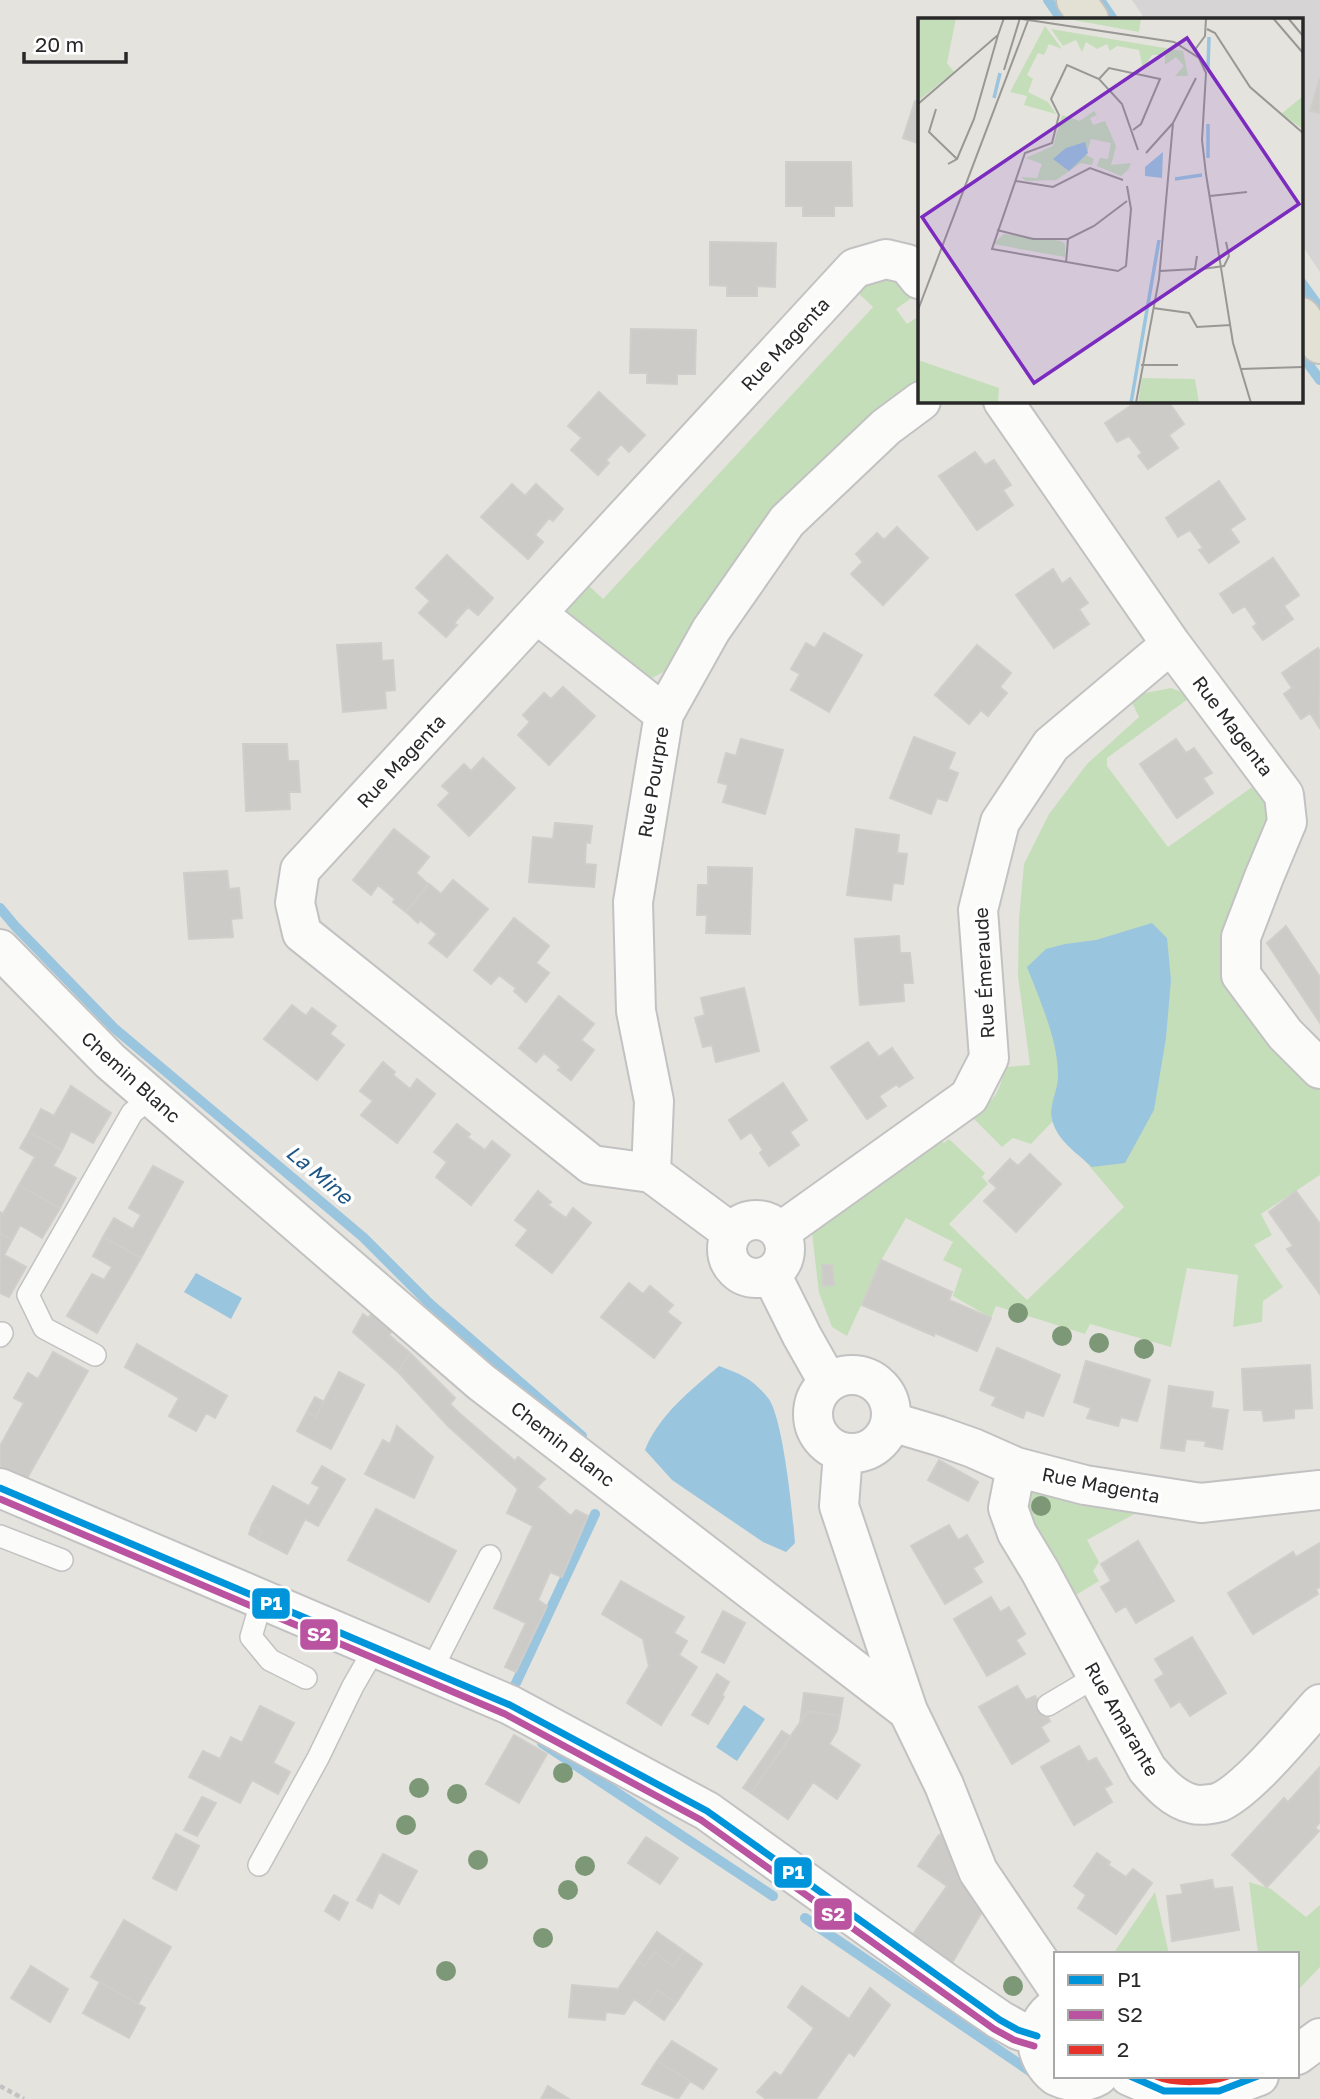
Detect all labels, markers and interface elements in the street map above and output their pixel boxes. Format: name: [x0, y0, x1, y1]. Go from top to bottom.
inset map: [918, 18, 1302, 402]
scale bar: [24, 21, 126, 65]
text: 20 m: [35, 31, 84, 57]
street label: Rue Magenta: [736, 292, 834, 395]
street label: Rue Magenta: [1188, 671, 1279, 780]
street label: Rue Magenta: [352, 709, 450, 812]
street label: Rue Pourpre: [632, 725, 673, 839]
street label: Rue Émeraude: [969, 907, 998, 1039]
street label: Chemin Blanc: [77, 1026, 186, 1127]
water label: La Mine: [281, 1139, 359, 1210]
street label: Chemin Blanc: [507, 1396, 620, 1491]
street label: Rue Magenta: [1040, 1462, 1162, 1507]
line badge: P1: [251, 1587, 291, 1620]
text: P1: [260, 1591, 282, 1614]
line badge: S2: [299, 1618, 339, 1651]
text: S2: [307, 1622, 331, 1645]
street label: Rue Amarante: [1080, 1658, 1164, 1780]
line badge: P1: [773, 1856, 813, 1889]
text: P1: [782, 1860, 804, 1883]
line badge: S2: [813, 1897, 853, 1931]
text: S2: [821, 1902, 845, 1925]
legend: [1054, 1952, 1299, 2078]
text: P1: [1117, 1966, 1141, 1992]
text: S2: [1117, 2001, 1143, 2027]
text: 2: [1117, 2036, 1129, 2062]

